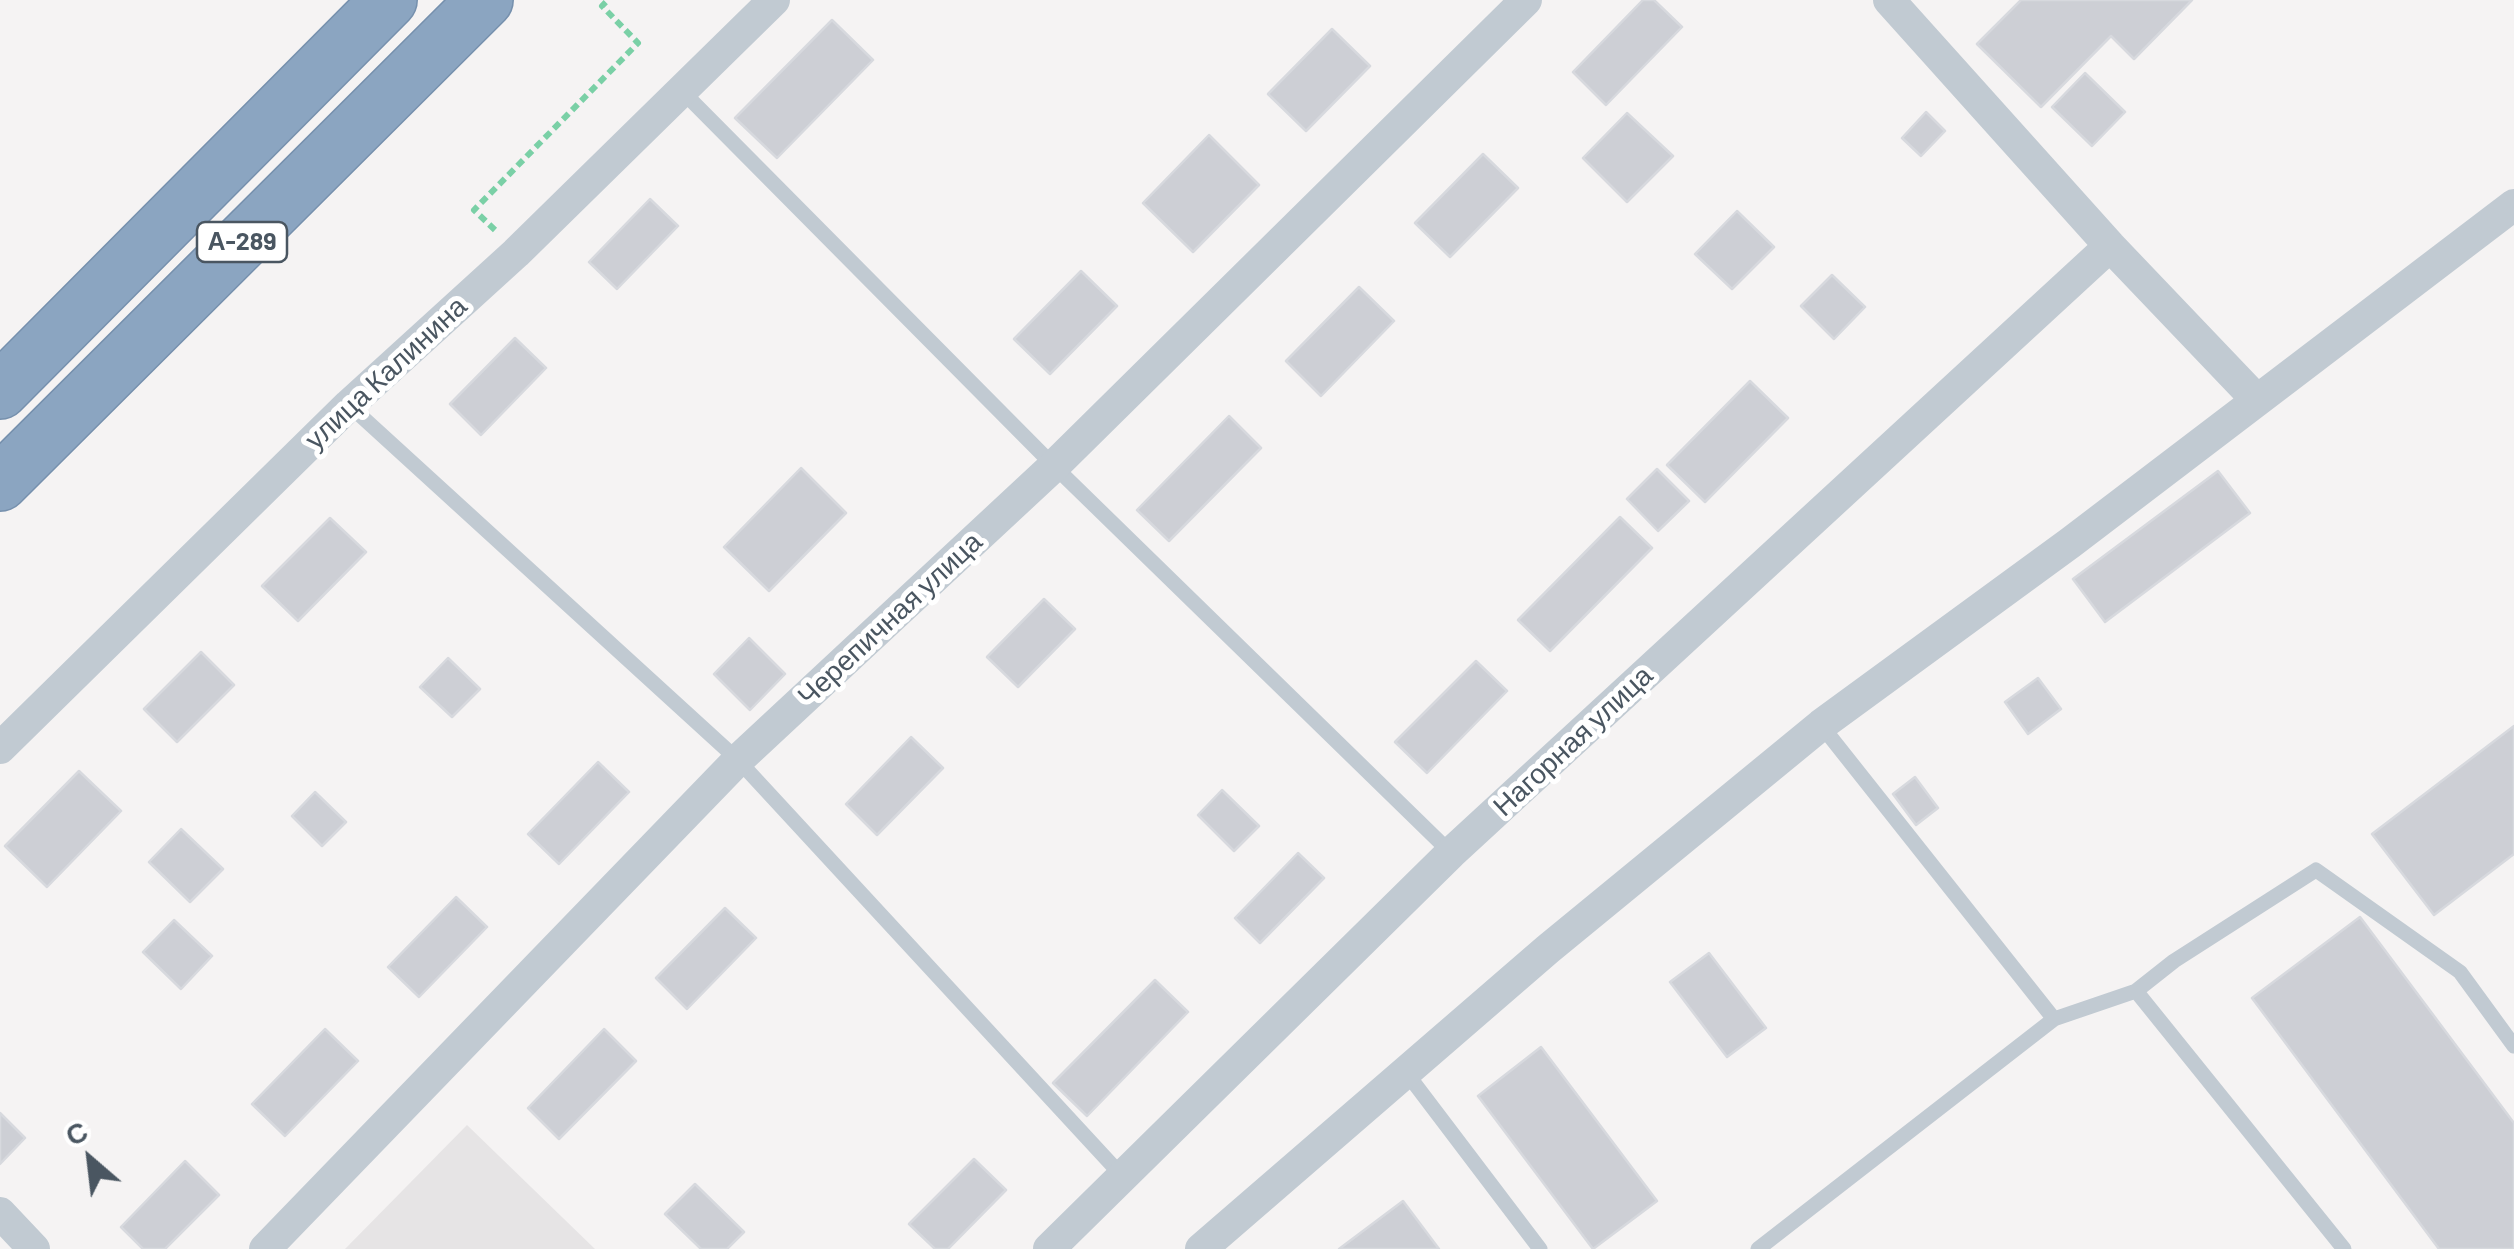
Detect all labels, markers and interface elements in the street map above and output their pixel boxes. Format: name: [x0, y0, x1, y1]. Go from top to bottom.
road number: А-289: [197, 222, 287, 262]
street label: улица Калинина: [298, 290, 474, 456]
street label: Черепичная улица: [791, 525, 989, 713]
street label: Нагорная улица: [1486, 659, 1660, 823]
north arrow: [40, 1109, 140, 1209]
text: С: [59, 1113, 93, 1152]

